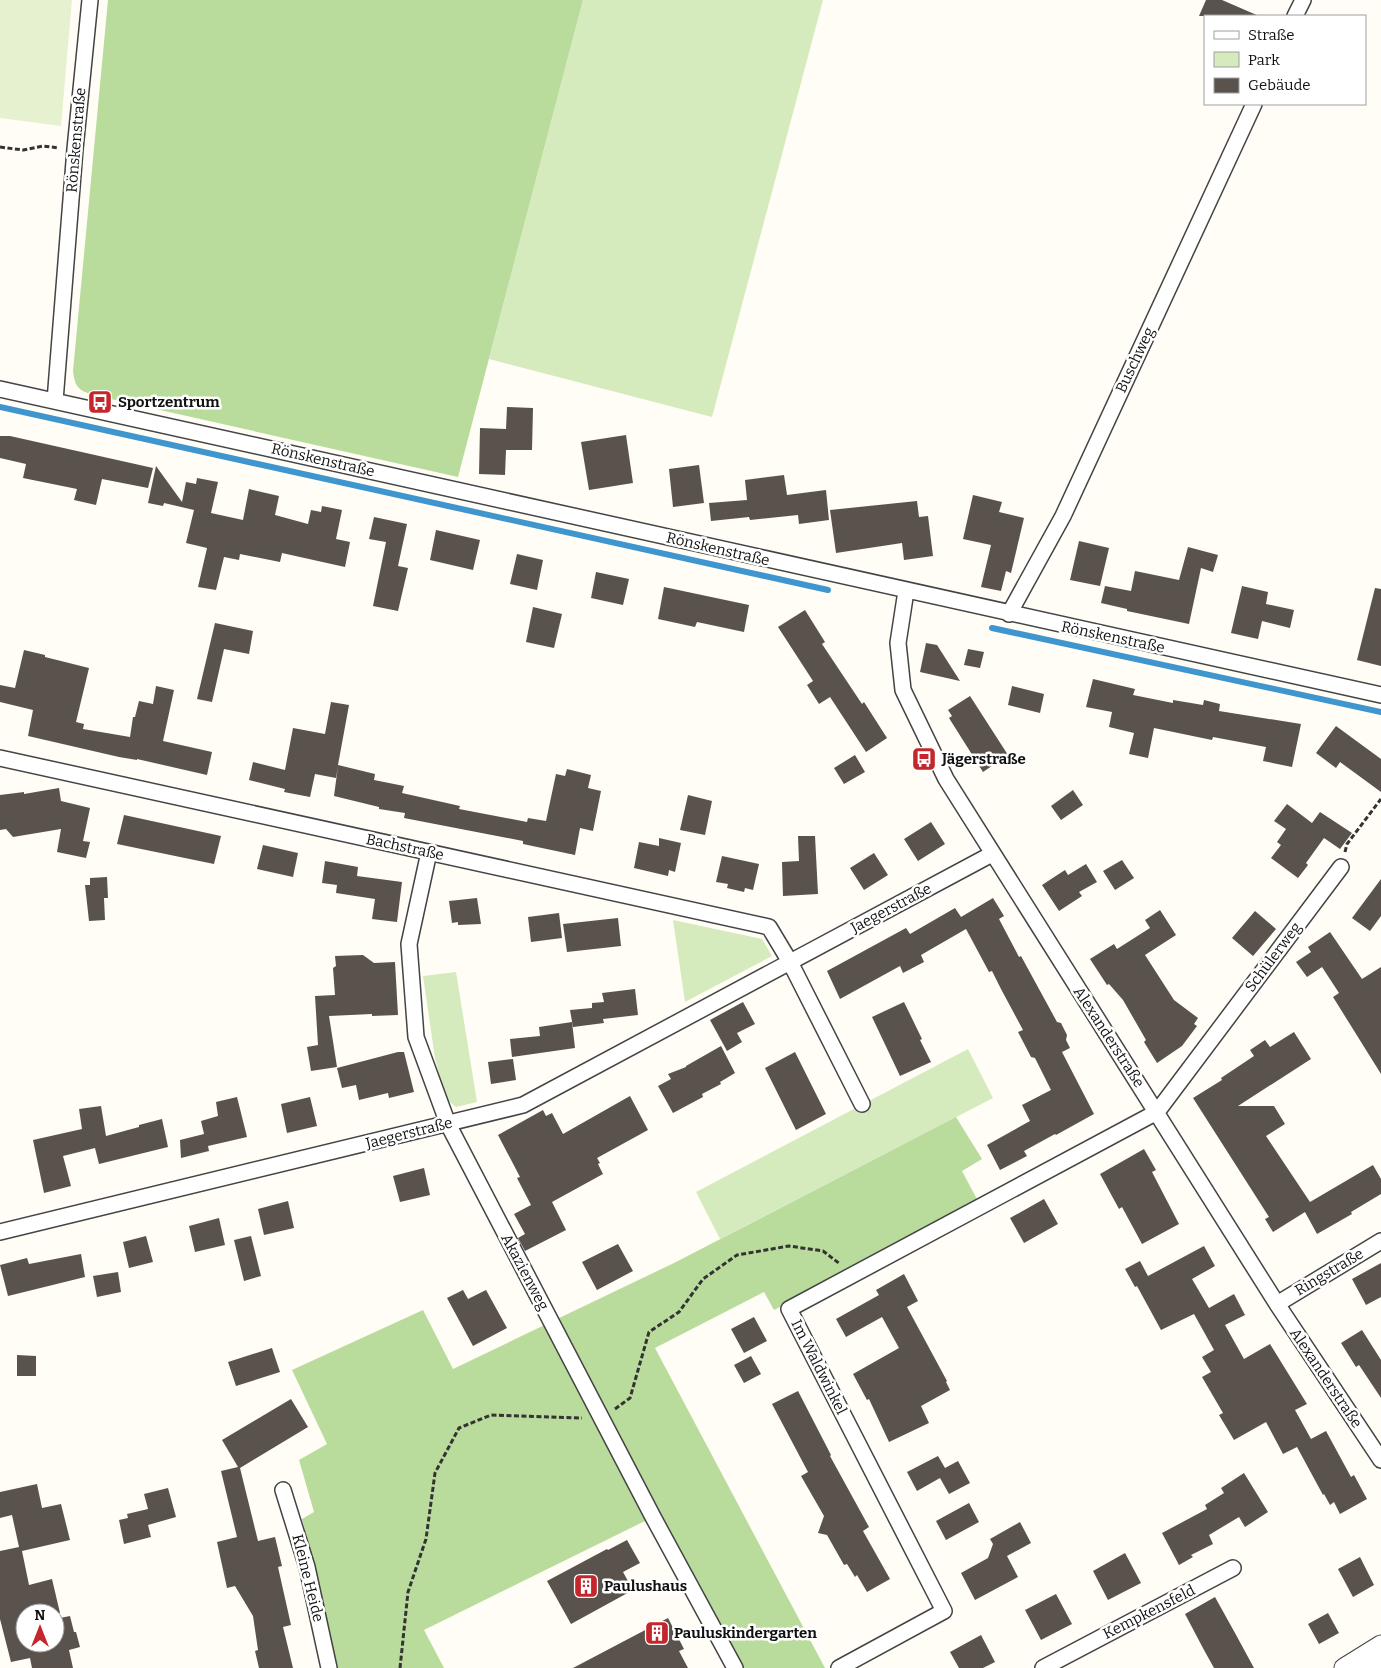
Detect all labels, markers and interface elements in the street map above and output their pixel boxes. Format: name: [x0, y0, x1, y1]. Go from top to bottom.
legend: [1204, 15, 1366, 105]
text: Straße: [1248, 26, 1294, 44]
text: Park: [1248, 51, 1280, 69]
text: Gebäude: [1248, 76, 1311, 94]
street label: Rönskenstraße: [62, 87, 90, 193]
street label: Buschweg: [1112, 324, 1158, 396]
bus stop icon: Sportzentrum: [87, 389, 113, 415]
place label: Sportzentrum: [118, 393, 220, 411]
street label: Rönskenstraße: [270, 439, 376, 481]
street label: Rönskenstraße: [665, 528, 771, 570]
street label: Rönskenstraße: [1060, 617, 1166, 657]
bus stop icon: Jägerstraße: [911, 746, 937, 772]
place label: Jägerstraße: [941, 750, 1026, 768]
street label: Bachstraße: [364, 830, 446, 864]
street label: Jaegerstraße: [847, 879, 934, 937]
street label: Schülerweg: [1241, 919, 1305, 995]
street label: Alexanderstraße: [1070, 983, 1148, 1091]
street label: Jaegerstraße: [363, 1114, 454, 1153]
street label: Akazienweg: [497, 1231, 553, 1313]
street label: Ringstraße: [1292, 1245, 1366, 1299]
street label: Im Waldwinkel: [787, 1316, 851, 1418]
street label: Alexanderstraße: [1286, 1325, 1366, 1431]
street label: Kleine Heide: [288, 1532, 328, 1624]
building icon: Paulushaus: [573, 1573, 599, 1599]
place label: Paulushaus: [604, 1577, 687, 1595]
street label: Kempkensfeld: [1100, 1581, 1198, 1643]
north arrow: [15, 1603, 65, 1653]
text: N: [35, 1607, 46, 1624]
building icon: Pauluskindergarten: [644, 1620, 670, 1646]
place label: Pauluskindergarten: [674, 1624, 817, 1642]

